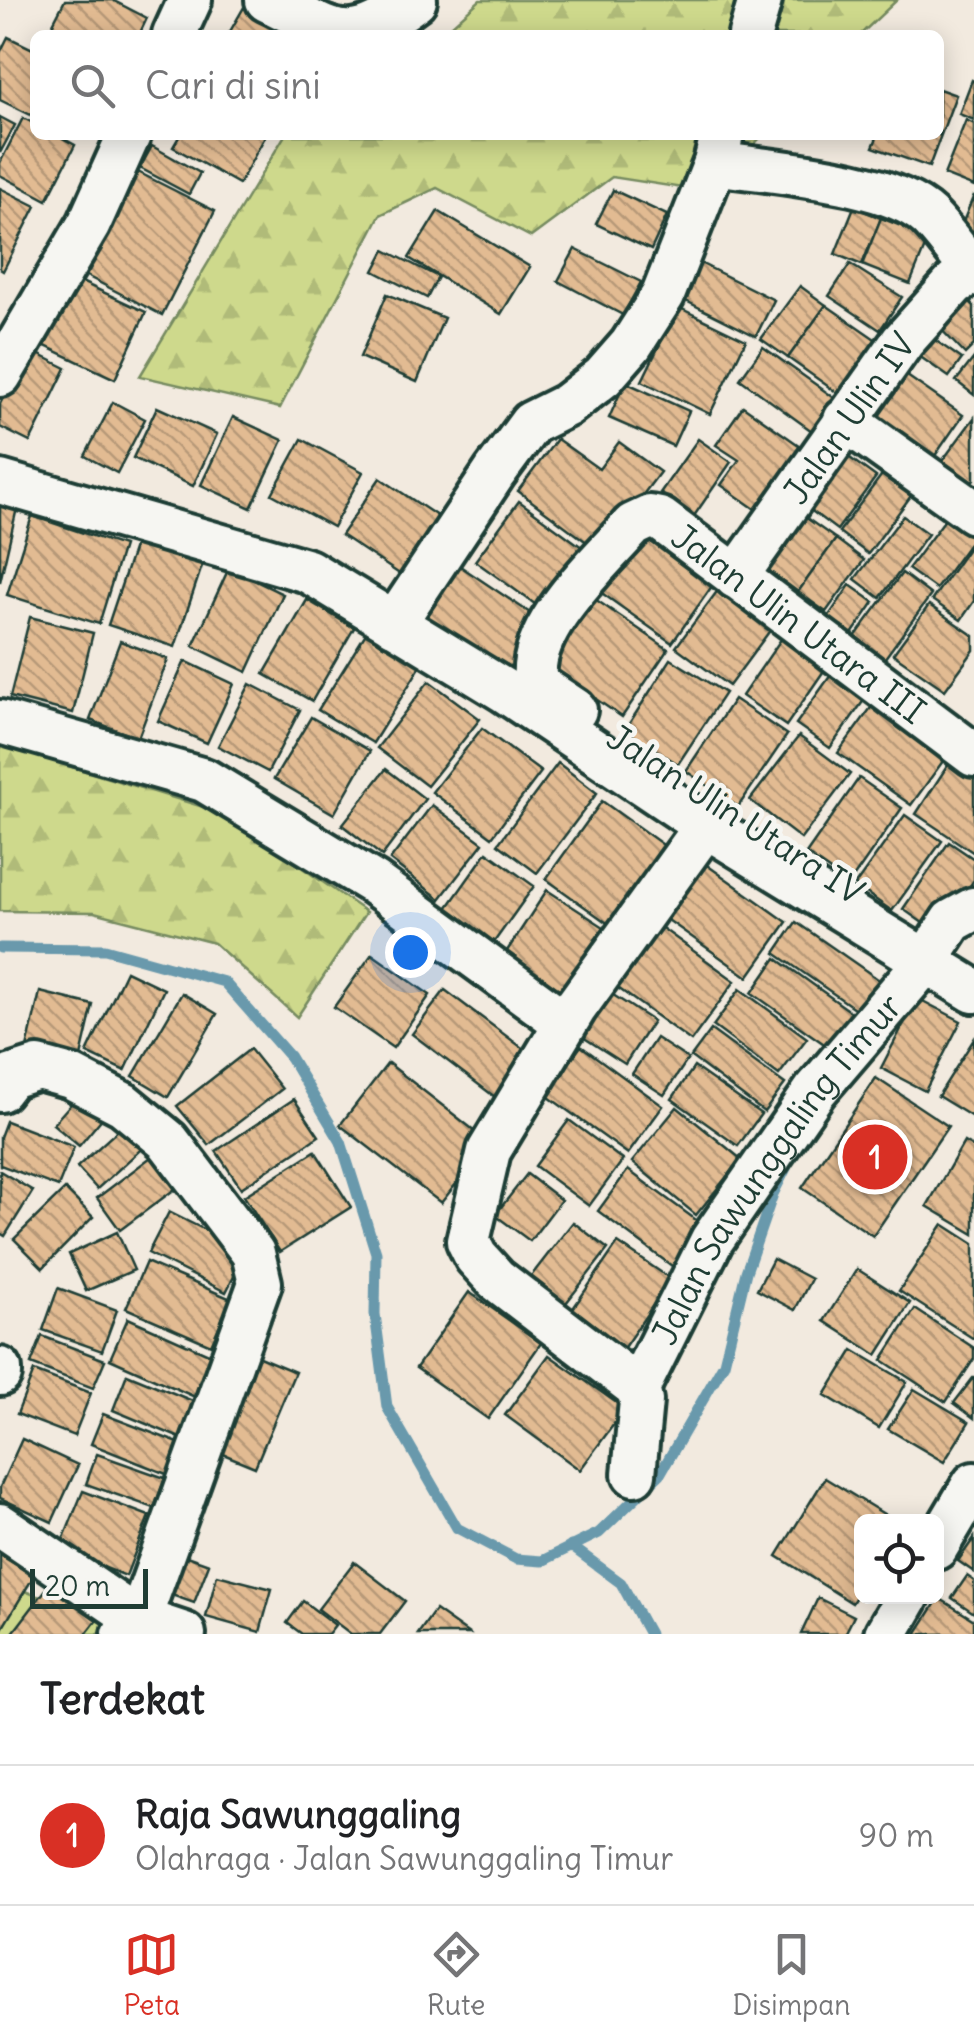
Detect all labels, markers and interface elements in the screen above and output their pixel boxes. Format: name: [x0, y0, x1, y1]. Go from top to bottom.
search box: [30, 30, 944, 140]
icon: search: [65, 58, 120, 113]
text: Cari di sini: [145, 62, 321, 109]
street label: Jalan Ulin IV: [773, 324, 924, 512]
street label: Jalan Ulin Utara III: [663, 514, 934, 733]
street label: Jalan Ulin Utara IV: [599, 715, 873, 913]
your location: [385, 927, 436, 978]
street label: Jalan Sawunggaling Timur: [641, 984, 911, 1352]
pin: 1: [842, 1120, 908, 1194]
map controls: [854, 1514, 944, 1604]
button: locate: [854, 1514, 944, 1604]
scale bar: [30, 1564, 148, 1608]
text: 20 m: [45, 1568, 110, 1604]
text: Terdekat: [40, 1673, 205, 1725]
text: Raja Sawunggaling: [135, 1791, 461, 1838]
text: 1: [66, 1815, 79, 1856]
text: 90 m: [859, 1815, 934, 1856]
text: Olahraga · Jalan Sawunggaling Timur: [135, 1838, 673, 1879]
tab: Peta: [124, 1927, 180, 2023]
tab: Rute: [427, 1927, 485, 2023]
tab: Disimpan: [733, 1927, 850, 2023]

